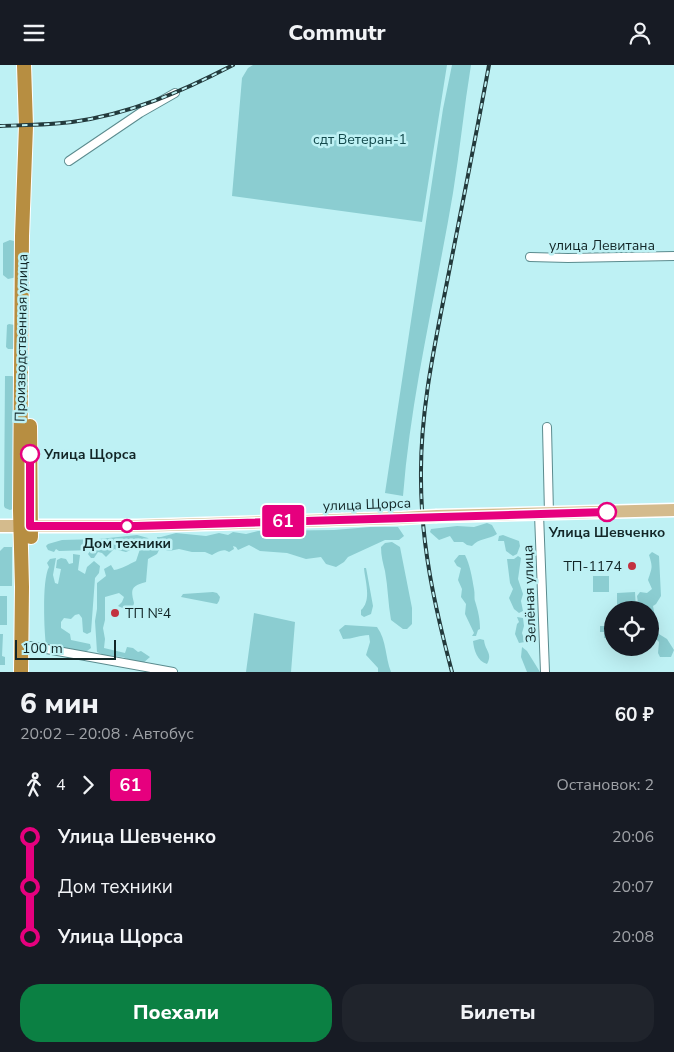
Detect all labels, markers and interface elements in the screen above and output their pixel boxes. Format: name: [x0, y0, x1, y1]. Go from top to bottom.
text: Commutr: [288, 18, 386, 48]
icon: menu: [20, 19, 48, 47]
icon: person: [626, 19, 654, 47]
park label: сдт Ветеран-1: [313, 130, 407, 149]
street label: улица Левитана: [549, 236, 655, 255]
street label: Производственная улица: [11, 254, 32, 422]
marker: Улица Щорса: [20, 444, 40, 464]
place label: Улица Щорса: [43, 445, 136, 464]
street label: улица Щорса: [323, 493, 411, 516]
marker: Улица Шевченко: [597, 502, 617, 522]
line badge: 61: [260, 505, 306, 537]
text: 61: [272, 509, 294, 533]
marker: Дом техники: [120, 519, 134, 533]
place label: Улица Шевченко: [548, 523, 665, 542]
place label: Дом техники: [83, 534, 171, 553]
street label: Зелёная улица: [518, 545, 541, 643]
place label: ТП-1174: [563, 557, 622, 576]
marker: ТП-1174: [626, 560, 638, 572]
map controls: [604, 601, 659, 656]
button: locate: [604, 601, 659, 656]
place label: ТП №4: [125, 604, 171, 623]
marker: ТП №4: [109, 607, 121, 619]
scale bar: [15, 637, 116, 660]
text: 100 m: [22, 639, 63, 658]
text: 6 мин: [20, 685, 99, 723]
text: 60 ₽: [615, 702, 654, 728]
text: 20:02 – 20:08 · Автобус: [20, 723, 194, 745]
icon: walk: [20, 771, 48, 799]
icon: forward: [74, 771, 102, 799]
text: 61: [120, 773, 141, 797]
text: 4: [56, 774, 66, 796]
text: Остановок: 2: [556, 774, 654, 796]
text: Улица Шевченко: [58, 824, 216, 850]
text: 20:06: [612, 826, 654, 848]
text: Дом техники: [58, 874, 173, 900]
text: 20:07: [612, 876, 654, 898]
text: Улица Щорса: [58, 924, 183, 950]
text: 20:08: [612, 926, 654, 948]
button: Поехали: [20, 984, 332, 1042]
button: Билеты: [342, 984, 654, 1042]

